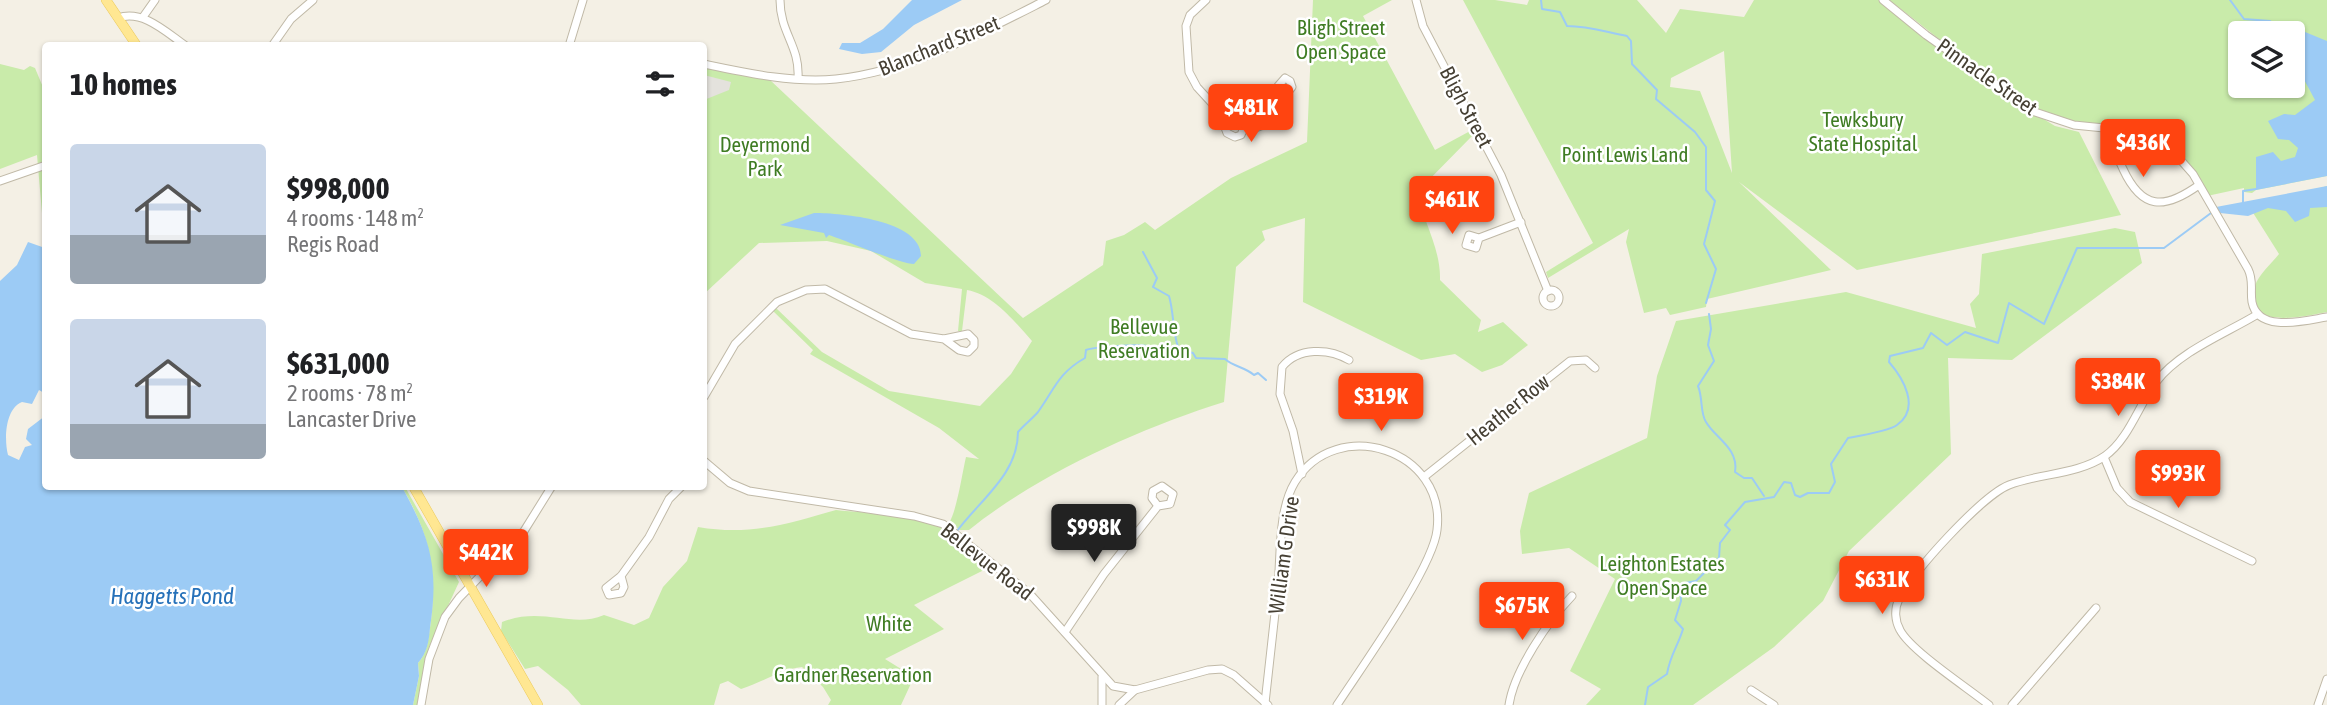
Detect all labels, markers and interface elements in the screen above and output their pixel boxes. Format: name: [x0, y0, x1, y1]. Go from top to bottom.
street label: Blanchard Street: [875, 10, 1003, 80]
park label: Bligh Street Open Space: [1296, 15, 1386, 63]
map controls: [2228, 21, 2305, 98]
button: layers: [2228, 21, 2305, 98]
street label: Pinnacle Street: [1933, 33, 2042, 119]
street label: Bligh Street: [1436, 62, 1498, 151]
icon: filters: [641, 65, 679, 103]
text: 10 homes: [70, 67, 177, 101]
pin: $481K: [1202, 85, 1300, 144]
text: $481K: [1224, 94, 1278, 120]
park label: Tewksbury State Hospital: [1809, 107, 1918, 155]
pin: $436K: [2094, 120, 2192, 179]
text: $436K: [2116, 129, 2170, 155]
park label: Deyermond Park: [720, 132, 810, 180]
park label: Point Lewis Land: [1561, 142, 1689, 166]
text: $998,000: [287, 171, 390, 205]
icon: home: [126, 172, 210, 256]
pin: $461K: [1403, 176, 1501, 236]
text: $461K: [1425, 186, 1479, 212]
text: 4 rooms · 148 m²: [287, 205, 424, 231]
text: Regis Road: [287, 231, 379, 257]
park label: Bellevue Reservation: [1098, 314, 1190, 362]
text: $631,000: [287, 346, 390, 380]
icon: home: [126, 347, 210, 431]
pin: $384K: [2069, 358, 2167, 418]
street label: Heather Row: [1461, 368, 1554, 450]
text: $384K: [2091, 368, 2145, 394]
pin: $319K: [1332, 374, 1430, 433]
text: 2 rooms · 78 m²: [287, 380, 413, 406]
text: $319K: [1354, 383, 1408, 409]
text: Lancaster Drive: [287, 406, 417, 432]
pin: $993K: [2129, 450, 2227, 510]
text: $993K: [2151, 460, 2205, 486]
street label: William G Drive: [1263, 494, 1303, 615]
pin: $998K: [1045, 504, 1143, 564]
text: $998K: [1067, 514, 1121, 540]
street label: Bellevue Road: [936, 518, 1039, 605]
pin: $442K: [437, 530, 535, 589]
text: $442K: [459, 539, 513, 565]
park label: Leighton Estates Open Space: [1599, 551, 1725, 599]
pin: $631K: [1833, 556, 1931, 616]
text: $631K: [1855, 566, 1909, 592]
pin: $675K: [1473, 582, 1571, 642]
water label: Haggetts Pond: [110, 583, 234, 609]
text: $675K: [1495, 592, 1549, 618]
park label: White: [866, 611, 912, 635]
park label: Gardner Reservation: [774, 662, 932, 686]

